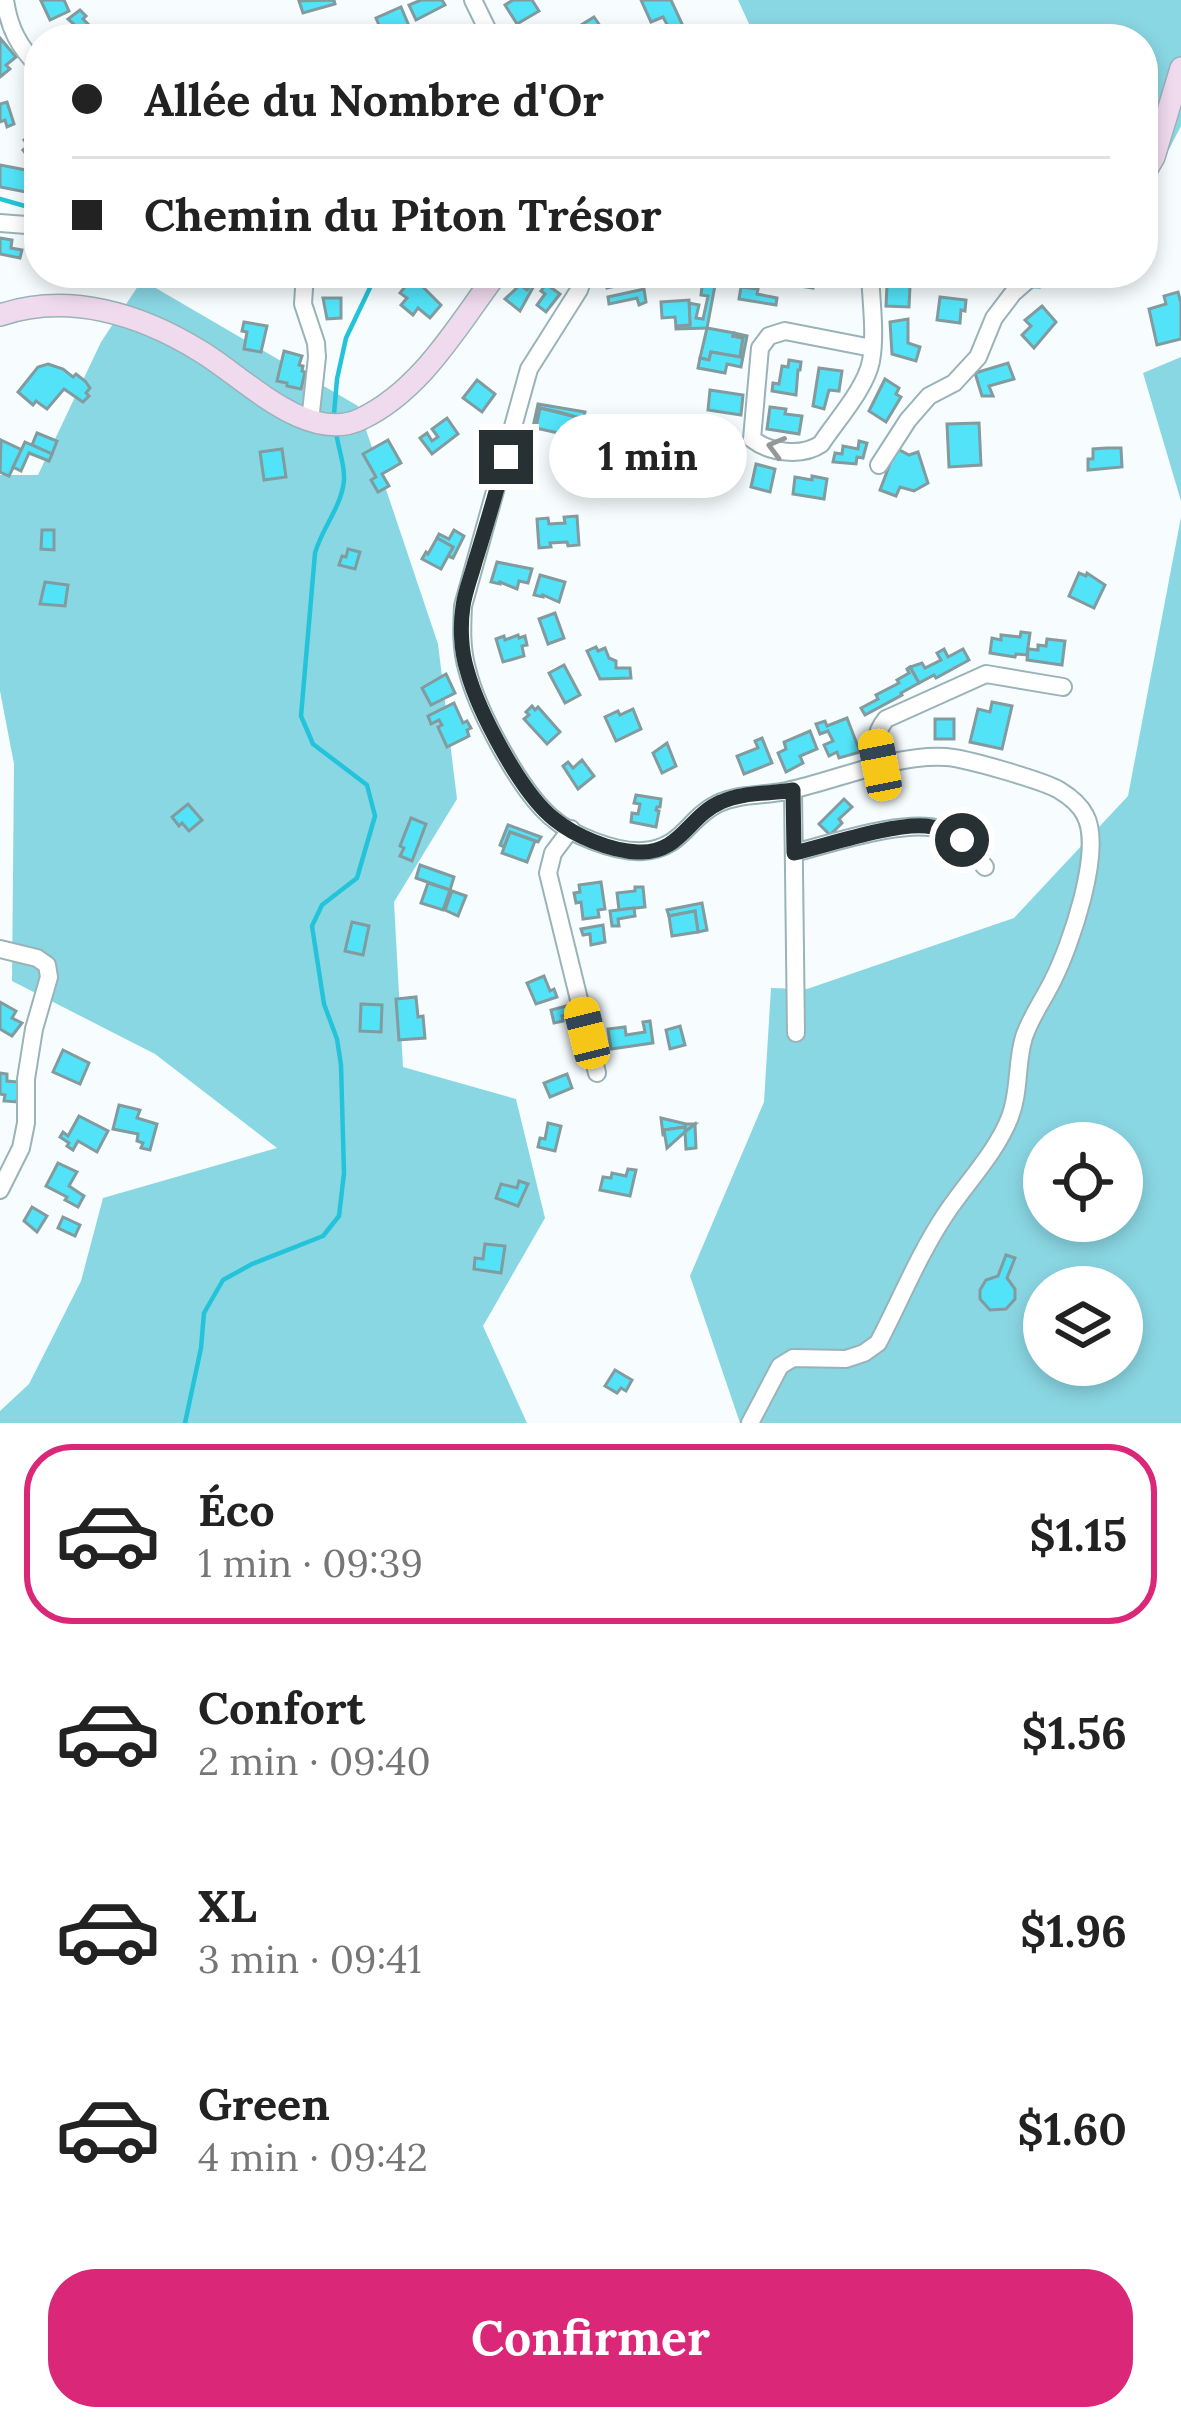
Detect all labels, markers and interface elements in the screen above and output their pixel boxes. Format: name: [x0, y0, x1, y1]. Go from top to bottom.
text: Allée du Nombre d'Or: [144, 71, 604, 128]
text: Chemin du Piton Trésor: [144, 186, 662, 243]
callout: 1 min: [548, 415, 746, 499]
route end: [479, 430, 533, 484]
text: 1 min: [598, 431, 698, 481]
one-way arrow: [766, 436, 786, 461]
car: [855, 726, 905, 804]
route start: [935, 813, 989, 867]
car: [561, 994, 613, 1072]
map controls: [1023, 1122, 1143, 1386]
button: locate: [1023, 1122, 1143, 1242]
button: layers: [1023, 1266, 1143, 1386]
icon: car: [54, 1480, 162, 1588]
text: Éco: [198, 1481, 275, 1538]
text: $1.15: [1029, 1506, 1127, 1563]
text: 1 min · 09:39: [198, 1538, 423, 1588]
icon: car: [54, 1678, 162, 1786]
text: Confort: [198, 1679, 365, 1736]
text: $1.56: [1022, 1704, 1127, 1761]
text: 2 min · 09:40: [198, 1736, 431, 1786]
icon: car: [54, 1876, 162, 1984]
text: XL: [198, 1877, 257, 1934]
text: $1.96: [1020, 1902, 1127, 1959]
text: 3 min · 09:41: [198, 1934, 422, 1984]
icon: car: [54, 2074, 162, 2182]
text: Green: [198, 2075, 330, 2132]
text: $1.60: [1017, 2100, 1127, 2157]
text: 4 min · 09:42: [198, 2132, 428, 2182]
button: Confirmer: [48, 2269, 1133, 2407]

